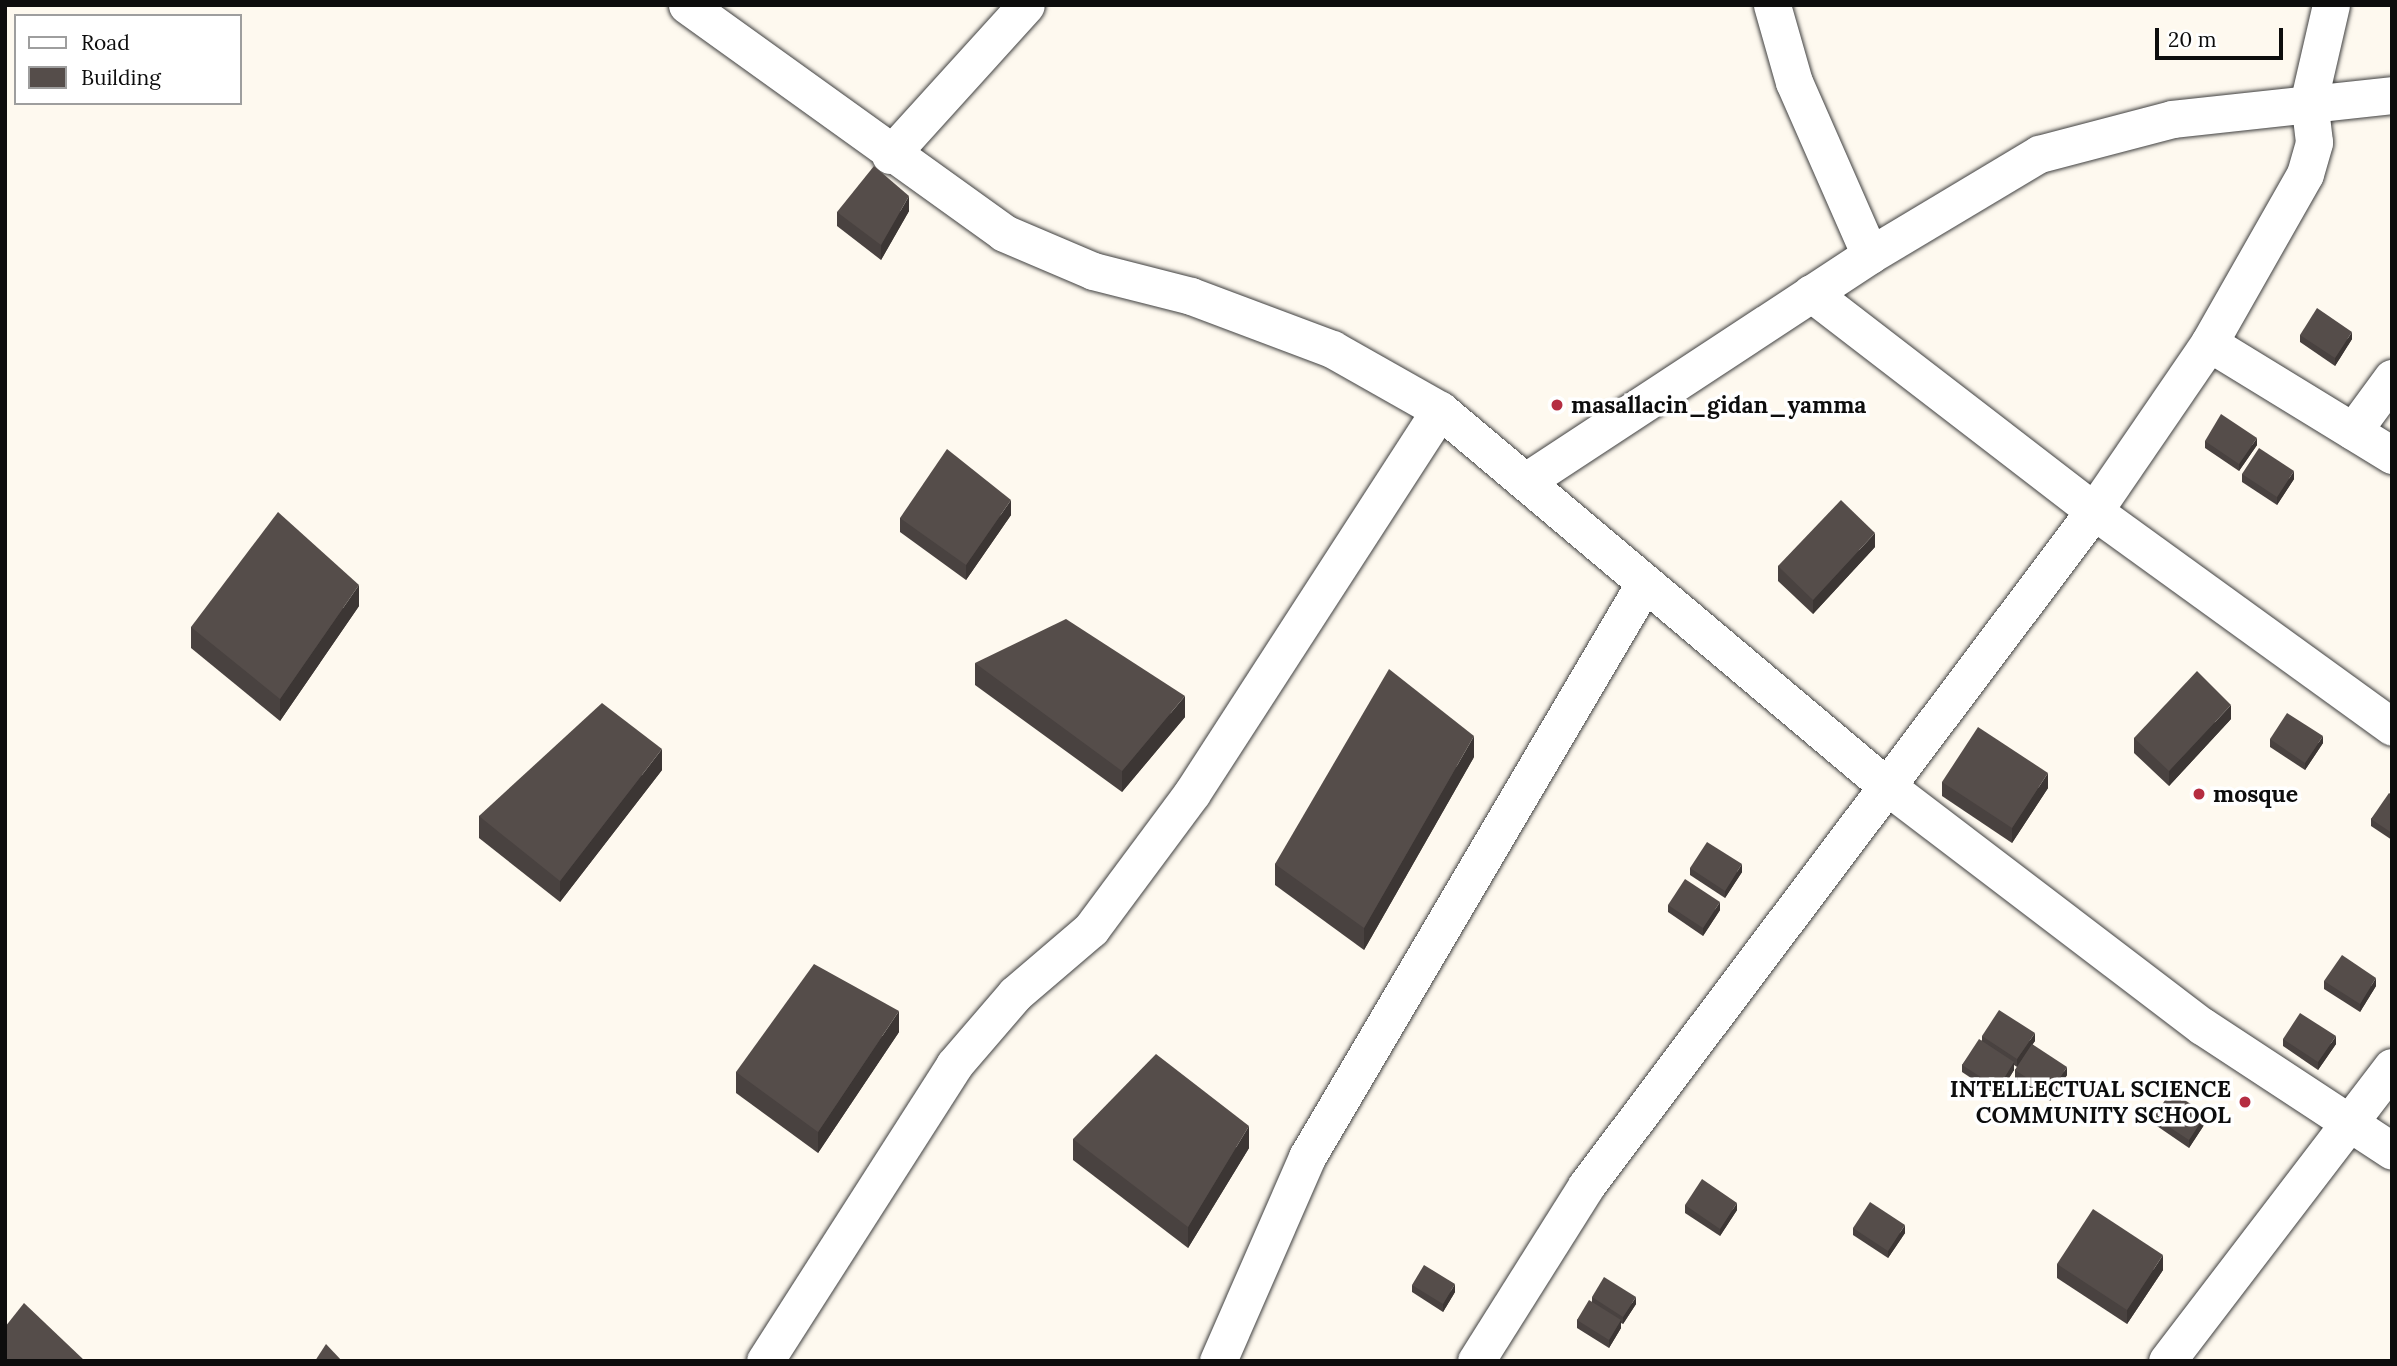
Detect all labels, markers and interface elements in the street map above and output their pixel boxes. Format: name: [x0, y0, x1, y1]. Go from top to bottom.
legend: [14, 14, 242, 105]
scale bar: [2159, 14, 2287, 58]
text: 20 m: [2168, 26, 2217, 53]
text: Road: [81, 29, 130, 56]
text: Building: [81, 64, 161, 91]
place label: masallacin_gidan_yamma: [1571, 391, 1866, 419]
marker: masallacin_gidan_yamma: [1549, 397, 1565, 413]
place label: mosque: [2213, 780, 2298, 808]
marker: mosque: [2191, 786, 2207, 802]
place label: INTELLECTUAL SCIENCE COMMUNITY SCHOOL: [1950, 1075, 2231, 1129]
marker: INTELLECTUAL SCIENCE COMMUNITY SCHOOL: [2237, 1094, 2253, 1110]

